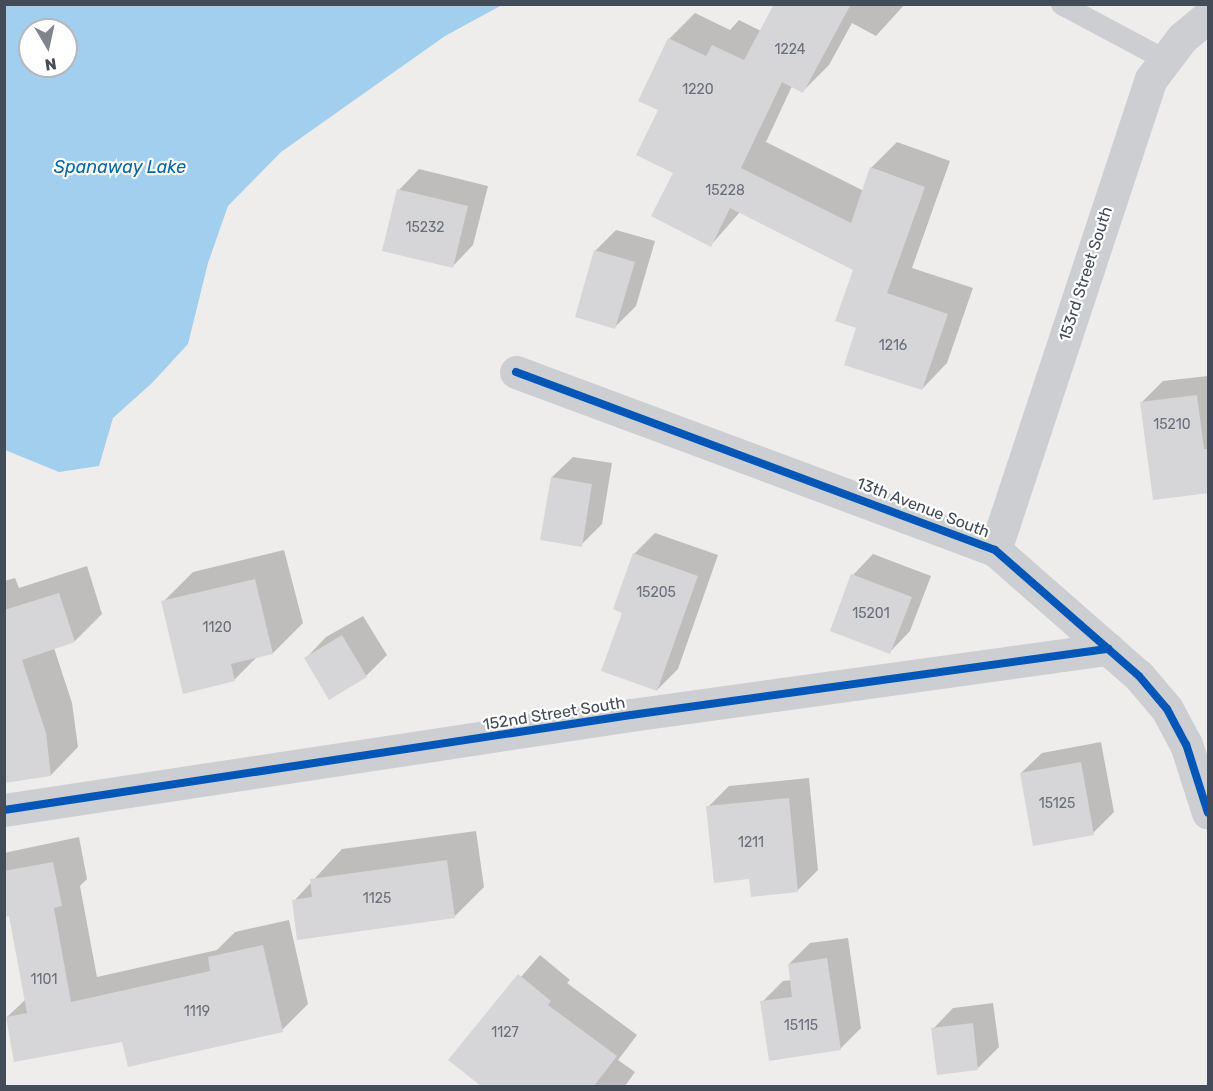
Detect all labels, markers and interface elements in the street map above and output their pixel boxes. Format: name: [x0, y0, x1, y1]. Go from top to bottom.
north arrow: [18, 18, 78, 78]
house number: 1224: [775, 42, 805, 58]
text: N: [43, 54, 58, 75]
house number: 1220: [682, 82, 714, 98]
water label: Spanaway Lake: [54, 156, 186, 178]
house number: 15228: [705, 183, 745, 199]
street label: 153rd Street South: [1055, 204, 1117, 344]
house number: 15232: [405, 220, 445, 236]
house number: 1216: [879, 338, 907, 354]
house number: 15210: [1153, 417, 1191, 433]
street label: 13th Avenue South: [854, 474, 992, 542]
house number: 15205: [636, 585, 676, 601]
house number: 15201: [852, 606, 890, 622]
house number: 1120: [202, 620, 232, 636]
street label: 152nd Street South: [481, 693, 627, 735]
house number: 15125: [1039, 796, 1075, 812]
house number: 1211: [738, 835, 764, 851]
house number: 1125: [363, 891, 391, 907]
house number: 1101: [31, 972, 57, 988]
house number: 1119: [184, 1004, 210, 1020]
house number: 15115: [784, 1018, 818, 1034]
house number: 1127: [491, 1025, 519, 1041]

